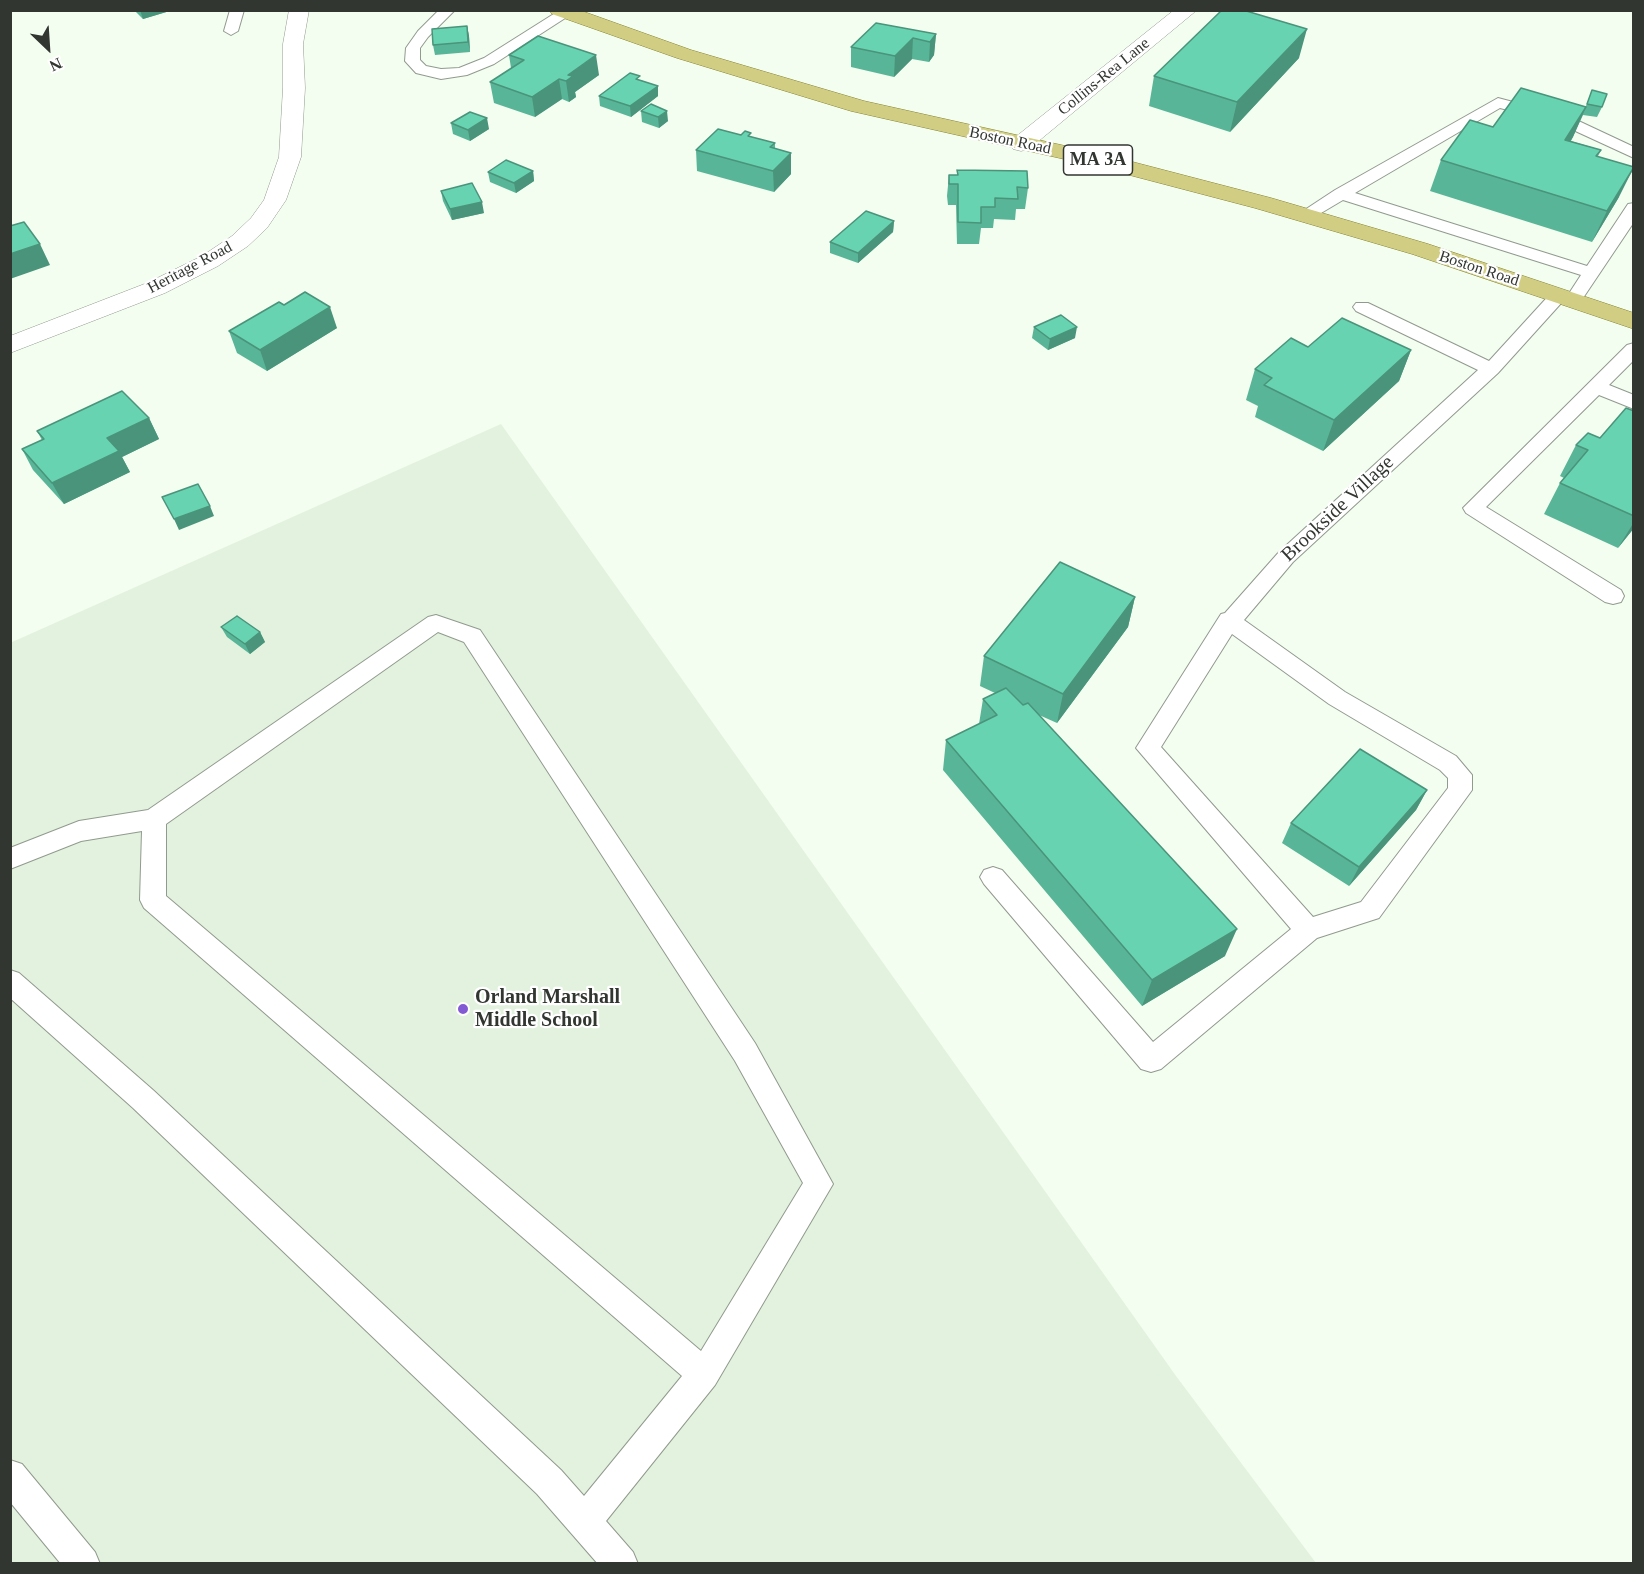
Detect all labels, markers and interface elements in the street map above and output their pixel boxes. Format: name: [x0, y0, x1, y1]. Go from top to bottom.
north arrow: [18, 18, 78, 78]
street label: Collins-Rea Lane: [1054, 34, 1154, 120]
text: N: [47, 55, 65, 75]
street label: Boston Road: [967, 123, 1053, 159]
road number: MA 3A: [1064, 145, 1132, 175]
street label: Heritage Road: [145, 238, 235, 298]
street label: Boston Road: [1437, 247, 1521, 291]
street label: Brookside Village: [1277, 451, 1399, 567]
place label: Orland Marshall Middle School: [475, 986, 620, 1033]
marker: Orland Marshall Middle School: [456, 1002, 470, 1016]

